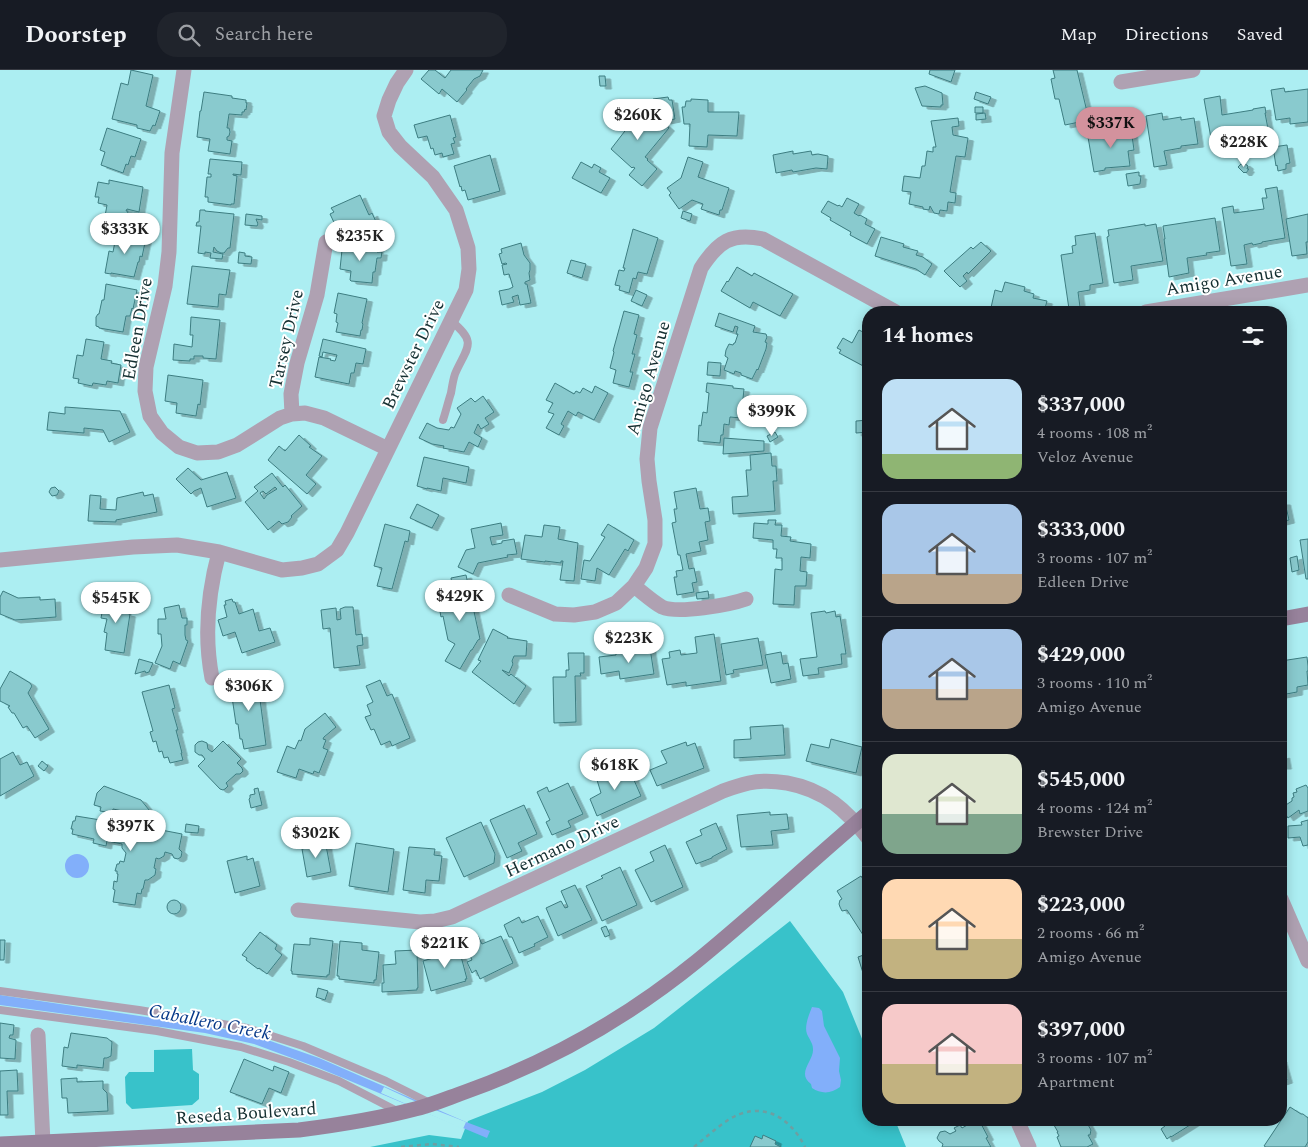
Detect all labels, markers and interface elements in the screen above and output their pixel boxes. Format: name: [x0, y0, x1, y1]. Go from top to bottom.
search box: [157, 12, 507, 57]
text: Doorstep: [25, 17, 127, 53]
text: Search here: [215, 20, 313, 49]
icon: search: [175, 21, 203, 49]
text: Map: [1061, 21, 1097, 48]
text: Directions: [1125, 21, 1209, 48]
text: Saved: [1237, 21, 1283, 48]
pin: $260K: [603, 98, 673, 141]
text: $260K: [614, 103, 662, 127]
pin: $337K: [1076, 106, 1146, 149]
text: $337K: [1087, 111, 1135, 135]
pin: $228K: [1209, 126, 1279, 168]
text: $228K: [1220, 130, 1268, 154]
pin: $333K: [90, 212, 160, 255]
text: $333K: [101, 217, 149, 241]
pin: $235K: [325, 220, 395, 262]
text: $235K: [336, 224, 384, 248]
street label: Amigo Avenue: [1164, 258, 1284, 303]
street label: Edleen Drive: [115, 276, 160, 382]
street label: Tarsey Drive: [262, 287, 311, 391]
street label: Brewster Drive: [375, 295, 452, 414]
street label: Amigo Avenue: [619, 318, 678, 438]
text: 14 homes: [882, 320, 974, 352]
icon: filters: [1239, 322, 1267, 350]
text: $337,000: [1037, 389, 1125, 421]
pin: $399K: [737, 394, 807, 437]
text: $399K: [748, 399, 796, 423]
icon: home: [922, 399, 982, 459]
text: 4 rooms · 108 m²: [1037, 421, 1152, 445]
text: Veloz Avenue: [1037, 445, 1134, 469]
text: $333,000: [1037, 514, 1125, 546]
icon: home: [922, 524, 982, 584]
text: 3 rooms · 107 m²: [1037, 546, 1152, 570]
text: Edleen Drive: [1037, 570, 1129, 594]
pin: $429K: [425, 580, 495, 622]
pin: $545K: [81, 582, 151, 624]
text: $429K: [436, 584, 484, 608]
text: $545K: [92, 586, 140, 610]
pin: $223K: [594, 622, 664, 664]
text: $223K: [605, 626, 653, 650]
text: $429,000: [1037, 639, 1125, 671]
icon: home: [922, 649, 982, 709]
pin: $306K: [214, 670, 284, 712]
text: 3 rooms · 110 m²: [1037, 671, 1152, 695]
text: $306K: [225, 674, 273, 698]
text: Amigo Avenue: [1037, 695, 1142, 719]
pin: $618K: [580, 748, 650, 791]
text: $618K: [591, 753, 639, 777]
text: $545,000: [1037, 764, 1125, 796]
icon: home: [922, 774, 982, 834]
text: 4 rooms · 124 m²: [1037, 796, 1152, 820]
street label: Hermano Drive: [501, 808, 624, 885]
pin: $397K: [96, 810, 166, 852]
text: $397K: [107, 814, 155, 838]
pin: $302K: [281, 816, 351, 859]
text: Brewster Drive: [1037, 820, 1143, 844]
text: $302K: [292, 821, 340, 845]
text: $223,000: [1037, 889, 1125, 921]
icon: home: [922, 899, 982, 959]
text: 2 rooms · 66 m²: [1037, 921, 1144, 945]
pin: $221K: [410, 926, 480, 969]
text: $221K: [421, 931, 469, 955]
text: Amigo Avenue: [1037, 945, 1142, 969]
water label: Caballero Creek: [146, 996, 274, 1049]
text: $397,000: [1037, 1014, 1125, 1046]
icon: home: [922, 1024, 982, 1084]
text: 3 rooms · 107 m²: [1037, 1046, 1152, 1070]
text: Apartment: [1037, 1070, 1115, 1094]
street label: Reseda Boulevard: [175, 1095, 317, 1132]

